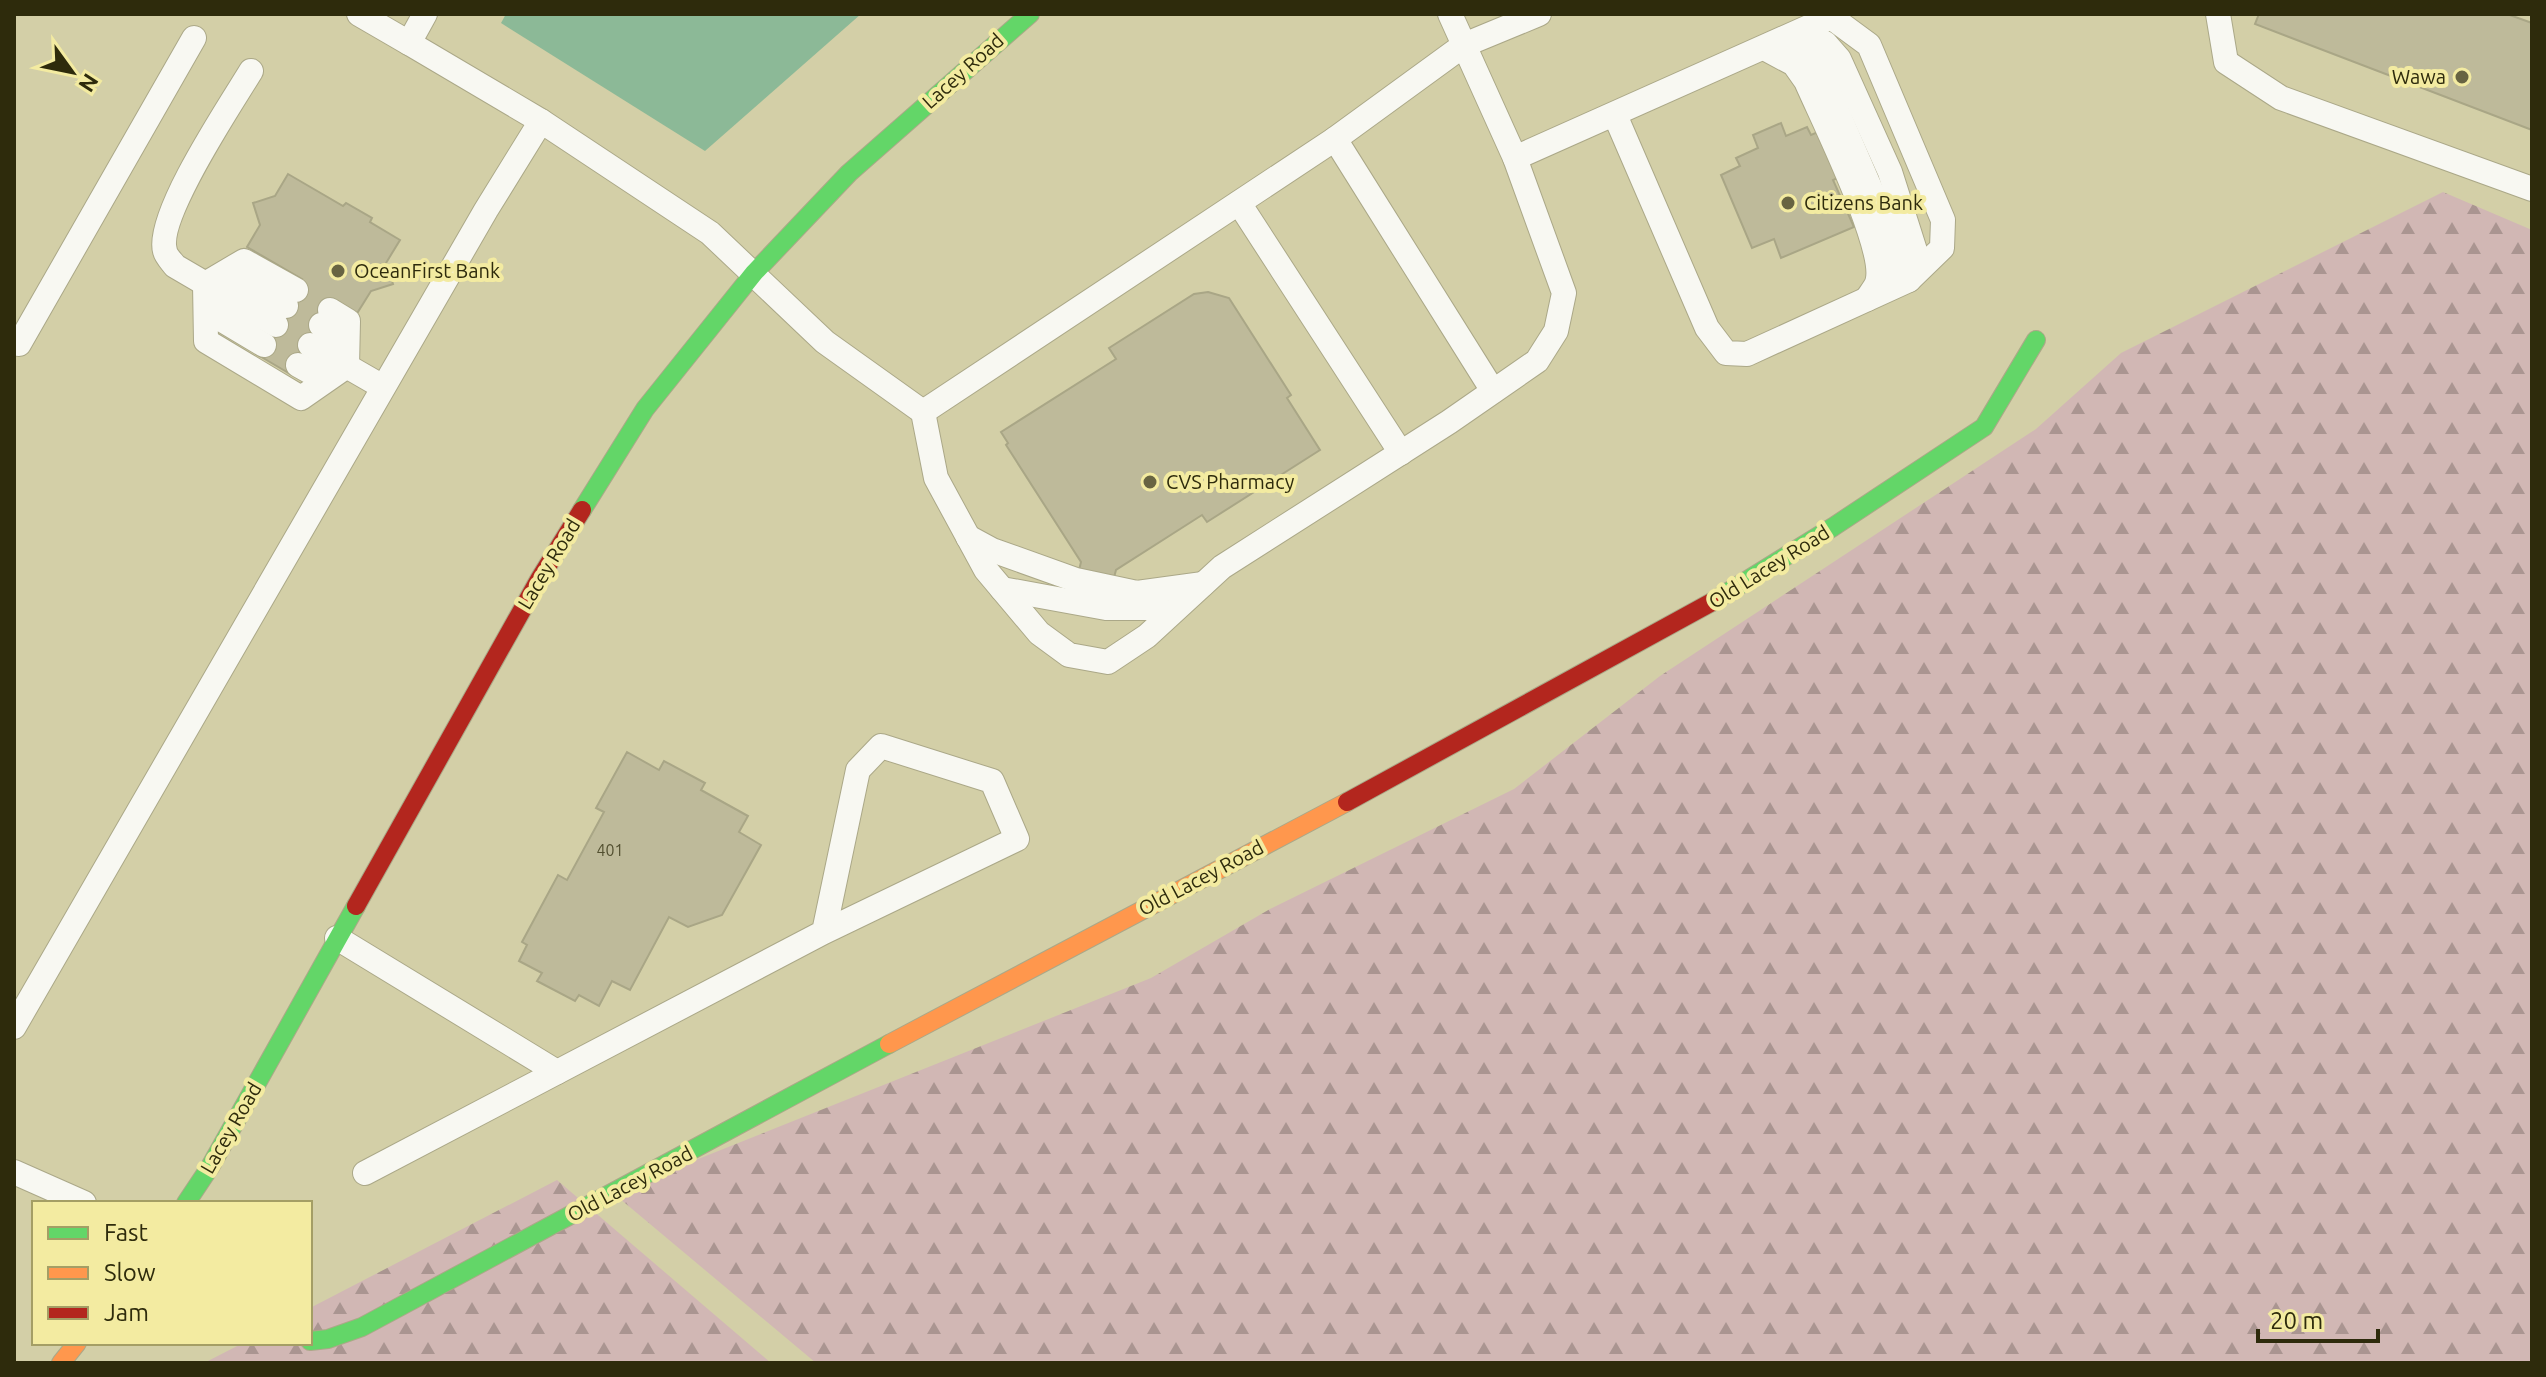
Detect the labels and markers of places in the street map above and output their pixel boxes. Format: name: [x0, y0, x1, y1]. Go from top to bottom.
place label: Wawa: [2392, 65, 2446, 88]
marker: Wawa: [2453, 68, 2471, 86]
place label: Citizens Bank: [1804, 191, 1923, 214]
marker: Citizens Bank: [1779, 194, 1797, 212]
place label: OceanFirst Bank: [354, 259, 500, 282]
marker: OceanFirst Bank: [329, 262, 347, 280]
place label: CVS Pharmacy: [1166, 470, 1295, 493]
marker: CVS Pharmacy: [1141, 473, 1159, 491]

